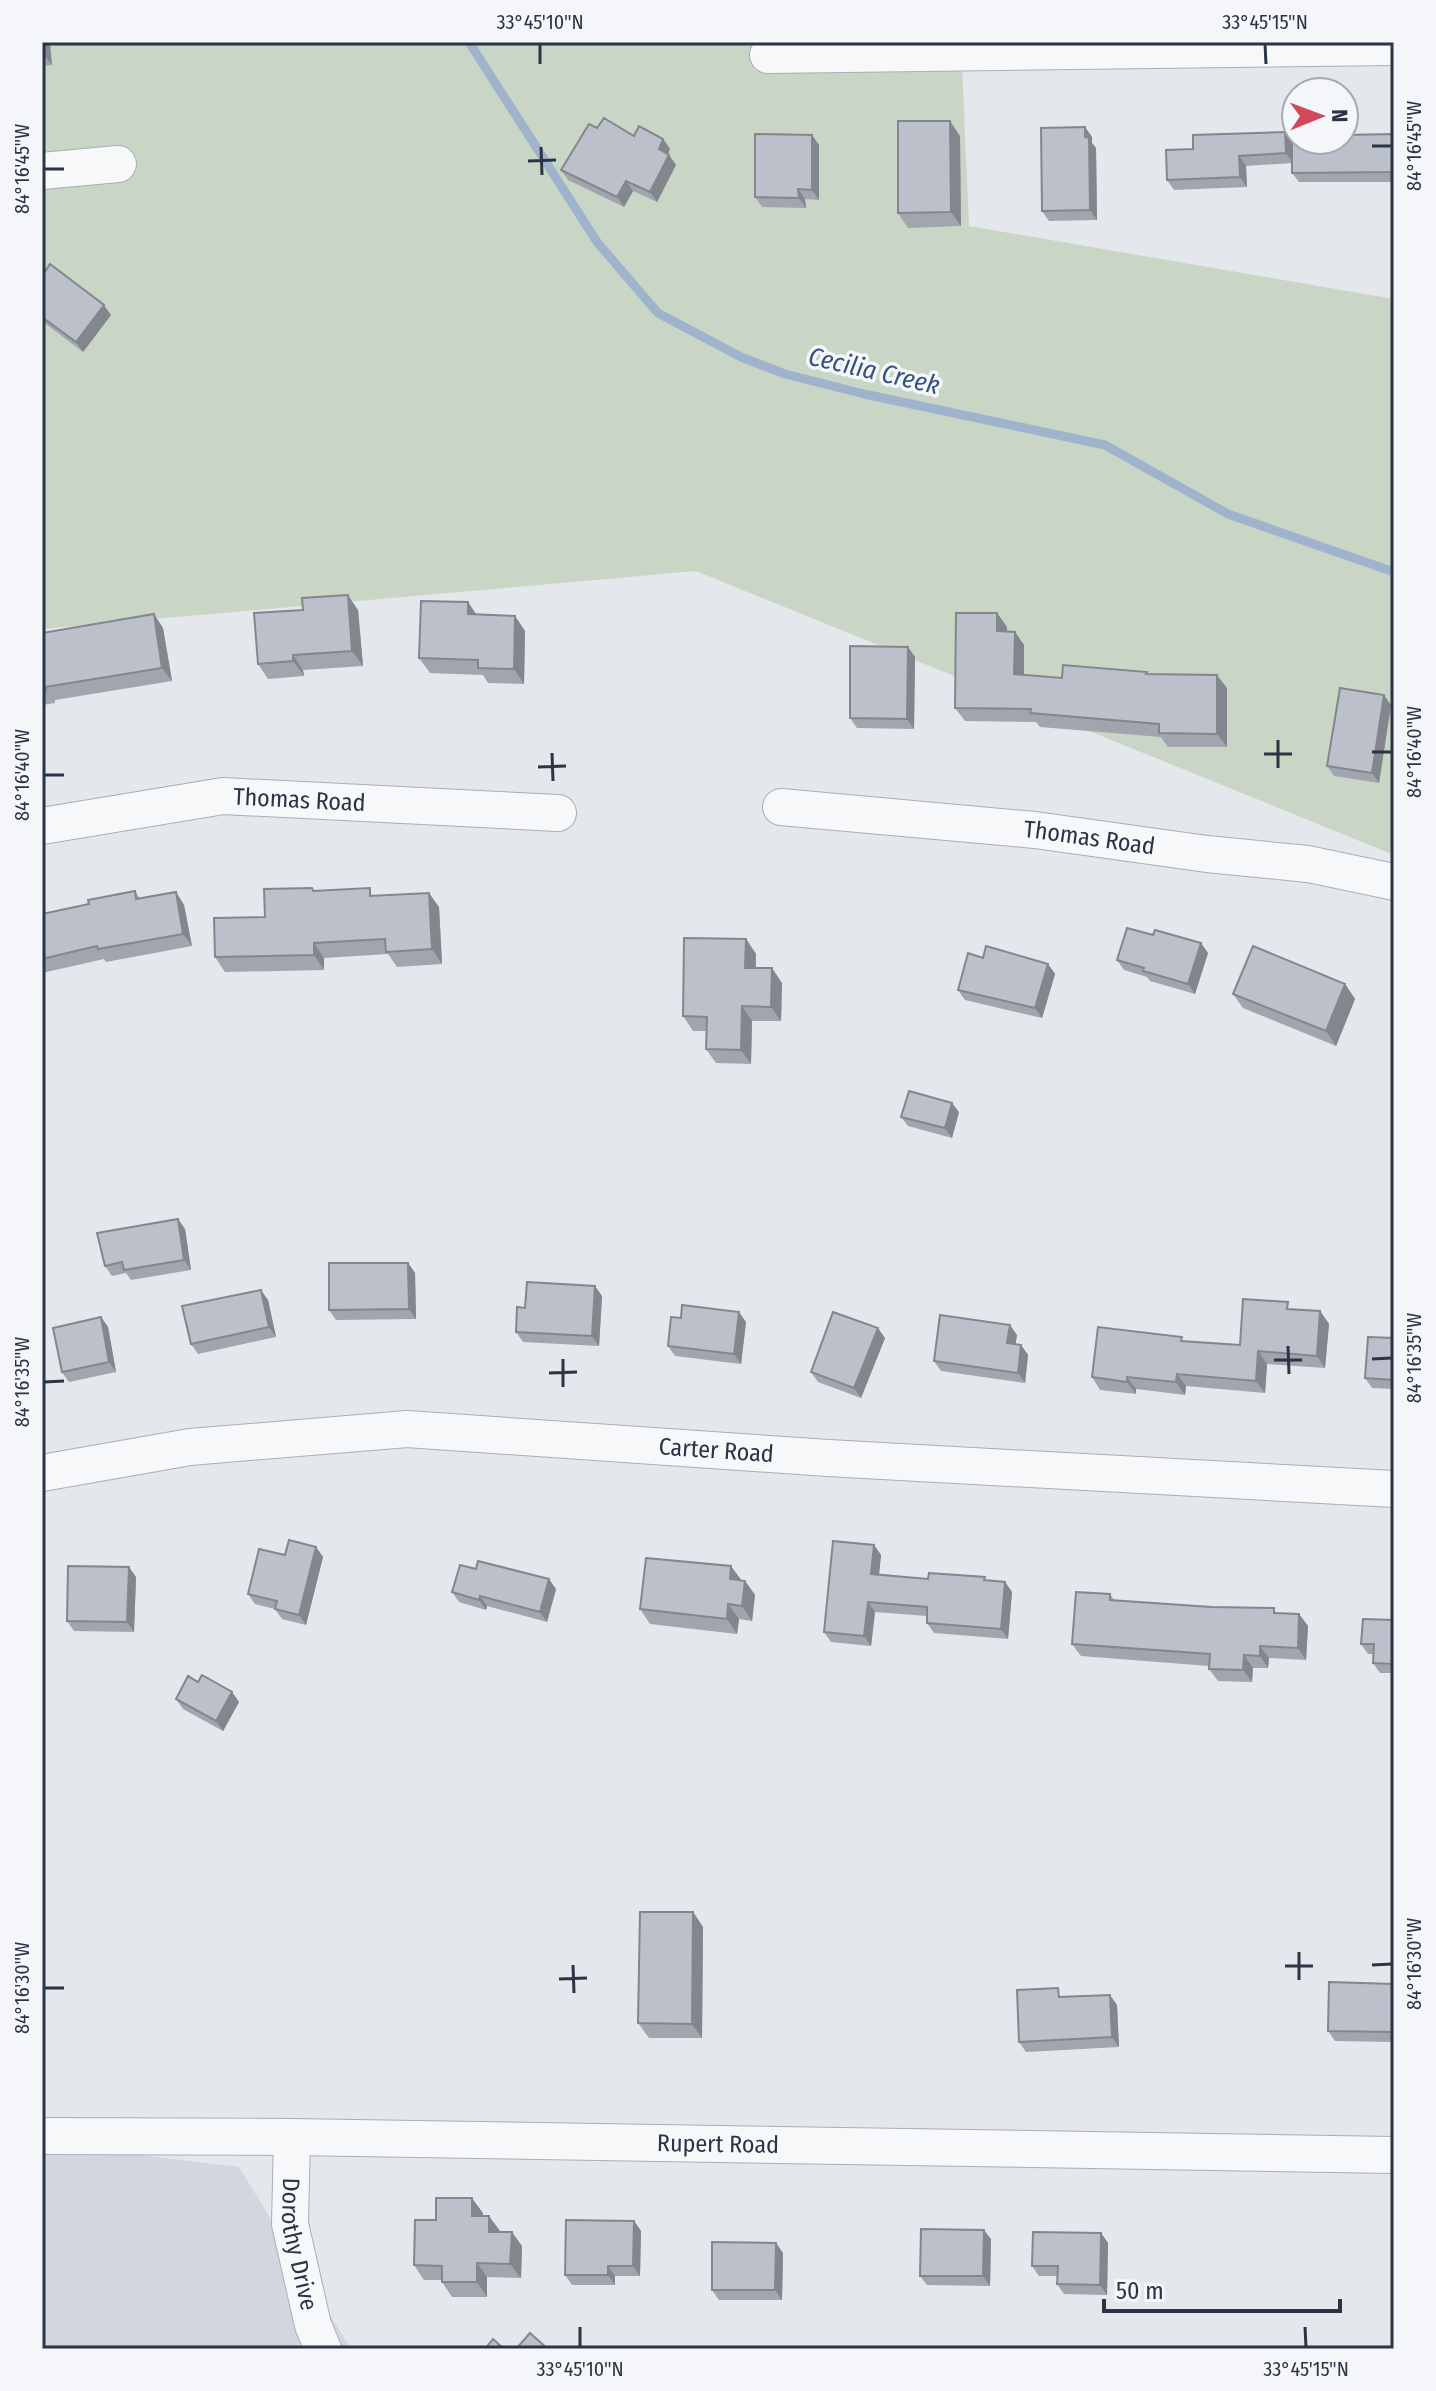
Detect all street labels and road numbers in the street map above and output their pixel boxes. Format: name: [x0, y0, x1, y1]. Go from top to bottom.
street label: Thomas Road: [233, 783, 366, 817]
street label: Thomas Road: [1023, 815, 1157, 861]
street label: Carter Road: [658, 1432, 775, 1468]
street label: Rupert Road: [657, 2129, 779, 2159]
street label: Dorothy Drive: [276, 2177, 323, 2313]

